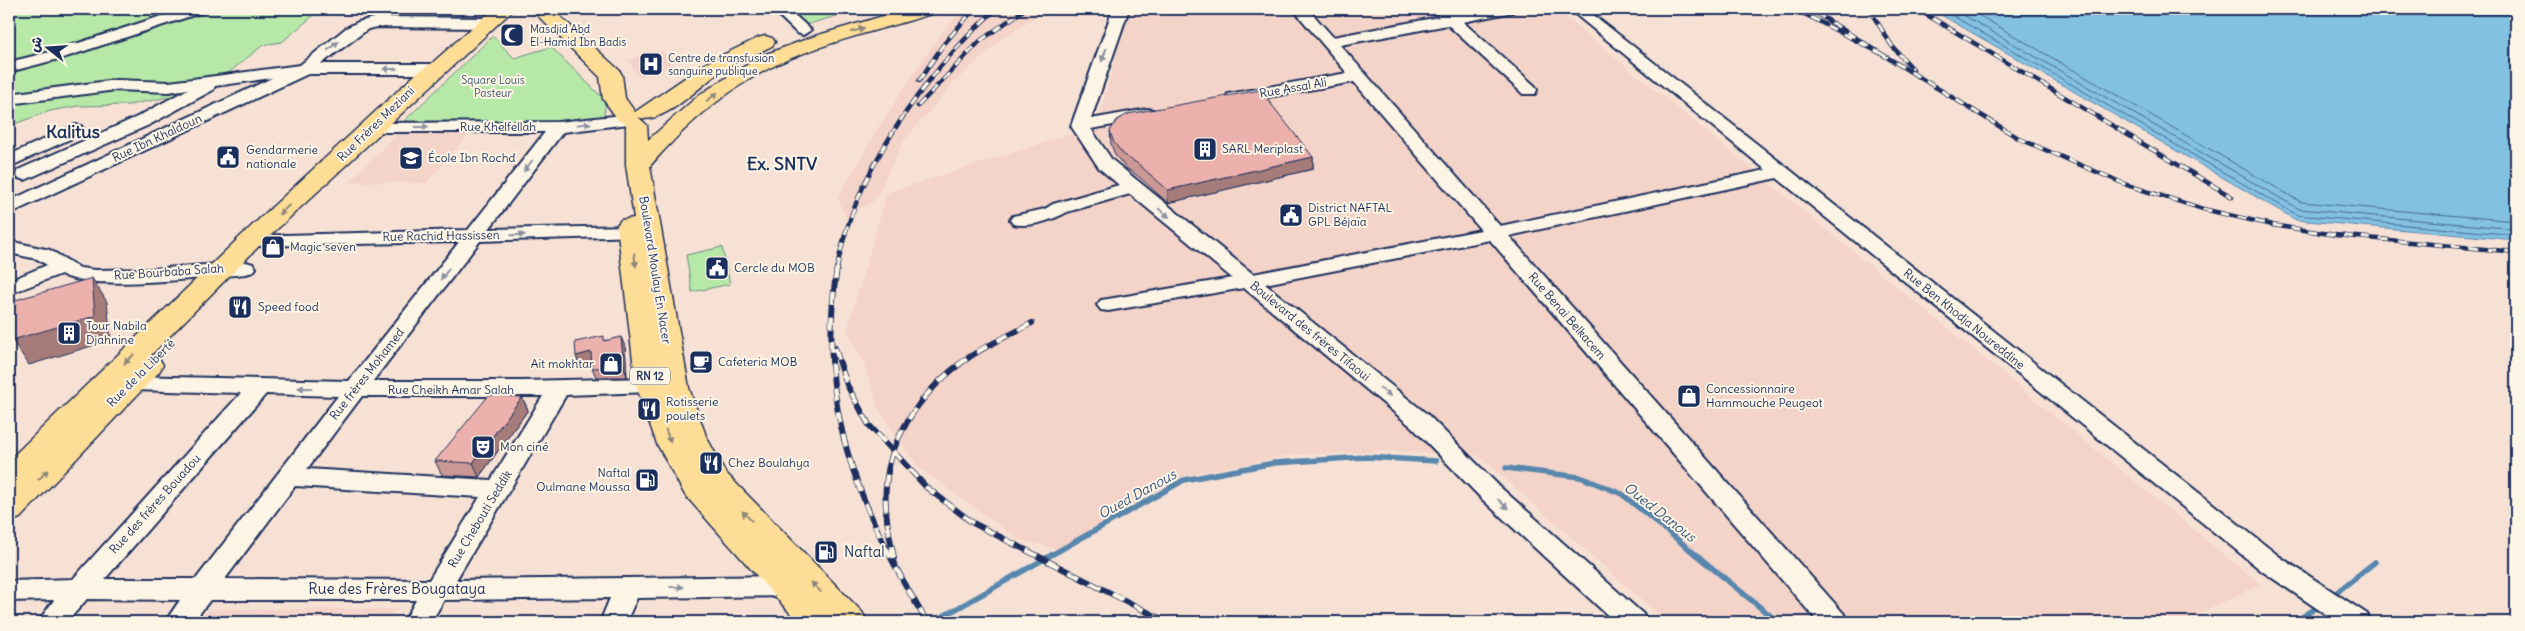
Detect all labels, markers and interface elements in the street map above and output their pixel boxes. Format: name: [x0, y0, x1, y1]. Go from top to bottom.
north arrow: [22, 22, 72, 72]
mosque icon: Masdjid Abd El-Hamid Ibn Badis: [499, 22, 525, 48]
place label: Masdjid Abd El-Hamid Ibn Badis: [530, 22, 626, 49]
one-way arrow: [851, 26, 866, 34]
text: ش: [25, 34, 46, 54]
one-way arrow: [326, 40, 339, 51]
one-way arrow: [1100, 47, 1107, 62]
hospital icon: Centre de transfusion sanguine publique: [638, 51, 664, 77]
place label: Centre de transfusion sanguine publique: [668, 51, 774, 78]
one-way arrow: [382, 65, 398, 73]
park label: Square Louis Pasteur: [461, 73, 525, 100]
street label: Rue Assal Ali: [1258, 74, 1328, 101]
street label: Rue Frères Meziani: [334, 83, 417, 164]
one-way arrow: [705, 92, 718, 103]
street label: Rue Ibn Khaldoun: [110, 110, 204, 165]
street label: Rue Khelfellah: [460, 119, 536, 134]
district label: Kalitus: [46, 120, 100, 143]
one-way arrow: [576, 120, 592, 128]
one-way arrow: [414, 123, 430, 131]
building icon: SARL Meriplast: [1192, 136, 1218, 162]
place label: SARL Meriplast: [1222, 141, 1303, 156]
place label: Gendarmerie nationale: [246, 142, 318, 171]
public building icon: Gendarmerie nationale: [215, 144, 241, 170]
school or university icon: École Ibn Rochd: [398, 145, 424, 171]
place label: École Ibn Rochd: [428, 150, 516, 165]
district label: Ex. SNTV: [747, 152, 818, 175]
one-way arrow: [523, 159, 533, 173]
street label: Boulevard Moulay En Nacer: [636, 195, 675, 345]
place label: District NAFTAL GPL Béjaïa: [1308, 200, 1393, 229]
public building icon: District NAFTAL GPL Béjaïa: [1278, 202, 1304, 228]
one-way arrow: [279, 204, 291, 216]
one-way arrow: [1157, 207, 1170, 218]
street label: Rue Rachid Hassissen: [382, 227, 500, 244]
one-way arrow: [510, 231, 526, 239]
shop icon: Magic seven: [260, 234, 286, 260]
place label: Magic seven: [290, 239, 356, 254]
one-way arrow: [631, 252, 639, 268]
public building icon: Cercle du MOB: [704, 255, 730, 281]
street label: Rue Bourbaba Salah: [114, 260, 224, 283]
place label: Cercle du MOB: [734, 260, 815, 275]
street label: Rue Ben Khodja Noureddine: [1901, 265, 2028, 372]
one-way arrow: [439, 267, 450, 280]
street label: Rue Benai Belkacem: [1526, 269, 1610, 363]
street label: Boulevard des frères Tifaoui: [1247, 278, 1373, 384]
restaurant icon: Speed food: [227, 294, 253, 320]
place label: Speed food: [258, 299, 319, 314]
place label: Tour Nabila Djahnine: [86, 318, 147, 347]
building icon: Tour Nabila Djahnine: [56, 320, 82, 346]
street label: Rue frères Mohamed: [326, 325, 407, 423]
street label: Rue de la Liberté: [103, 335, 178, 410]
cafe icon: Cafeteria MOB: [688, 349, 714, 375]
shop icon: Ait mokhtar: [598, 351, 624, 377]
one-way arrow: [123, 353, 135, 365]
place label: Cafeteria MOB: [718, 354, 797, 369]
place label: Ait mokhtar: [531, 356, 594, 371]
road number: RN 12: [630, 368, 670, 384]
place label: Concessionnaire Hammouche Peugeot: [1706, 381, 1823, 410]
street label: Rue Cheikh Amar Salah: [388, 382, 514, 397]
shop icon: Concessionnaire Hammouche Peugeot: [1676, 383, 1702, 409]
one-way arrow: [297, 384, 313, 392]
one-way arrow: [1379, 387, 1392, 398]
place label: Rotisserie poulets: [666, 394, 718, 423]
restaurant icon: Rotisserie poulets: [636, 396, 662, 422]
one-way arrow: [664, 429, 672, 444]
theatre icon: Mon ciné: [470, 434, 496, 460]
place label: Mon ciné: [500, 439, 548, 454]
restaurant icon: Chez Boulahya: [698, 450, 724, 476]
street label: Rue des frères Bouadou: [106, 451, 203, 557]
place label: Chez Boulahya: [728, 455, 810, 470]
water label: Oued Danous: [1095, 464, 1181, 523]
place label: Naftal Oulmane Moussa: [536, 465, 630, 494]
street label: Rue Chebouti Seddik: [445, 467, 515, 570]
fuel station icon: Naftal Oulmane Moussa: [634, 467, 660, 493]
one-way arrow: [37, 469, 49, 481]
water label: Oued Danous: [1620, 478, 1701, 547]
one-way arrow: [1496, 498, 1508, 510]
one-way arrow: [741, 510, 753, 522]
fuel station icon: Naftal: [813, 539, 839, 565]
place label: Naftal: [844, 542, 885, 561]
street label: Rue des Frères Bougataya: [308, 579, 486, 598]
one-way arrow: [810, 582, 822, 594]
one-way arrow: [669, 583, 685, 591]

